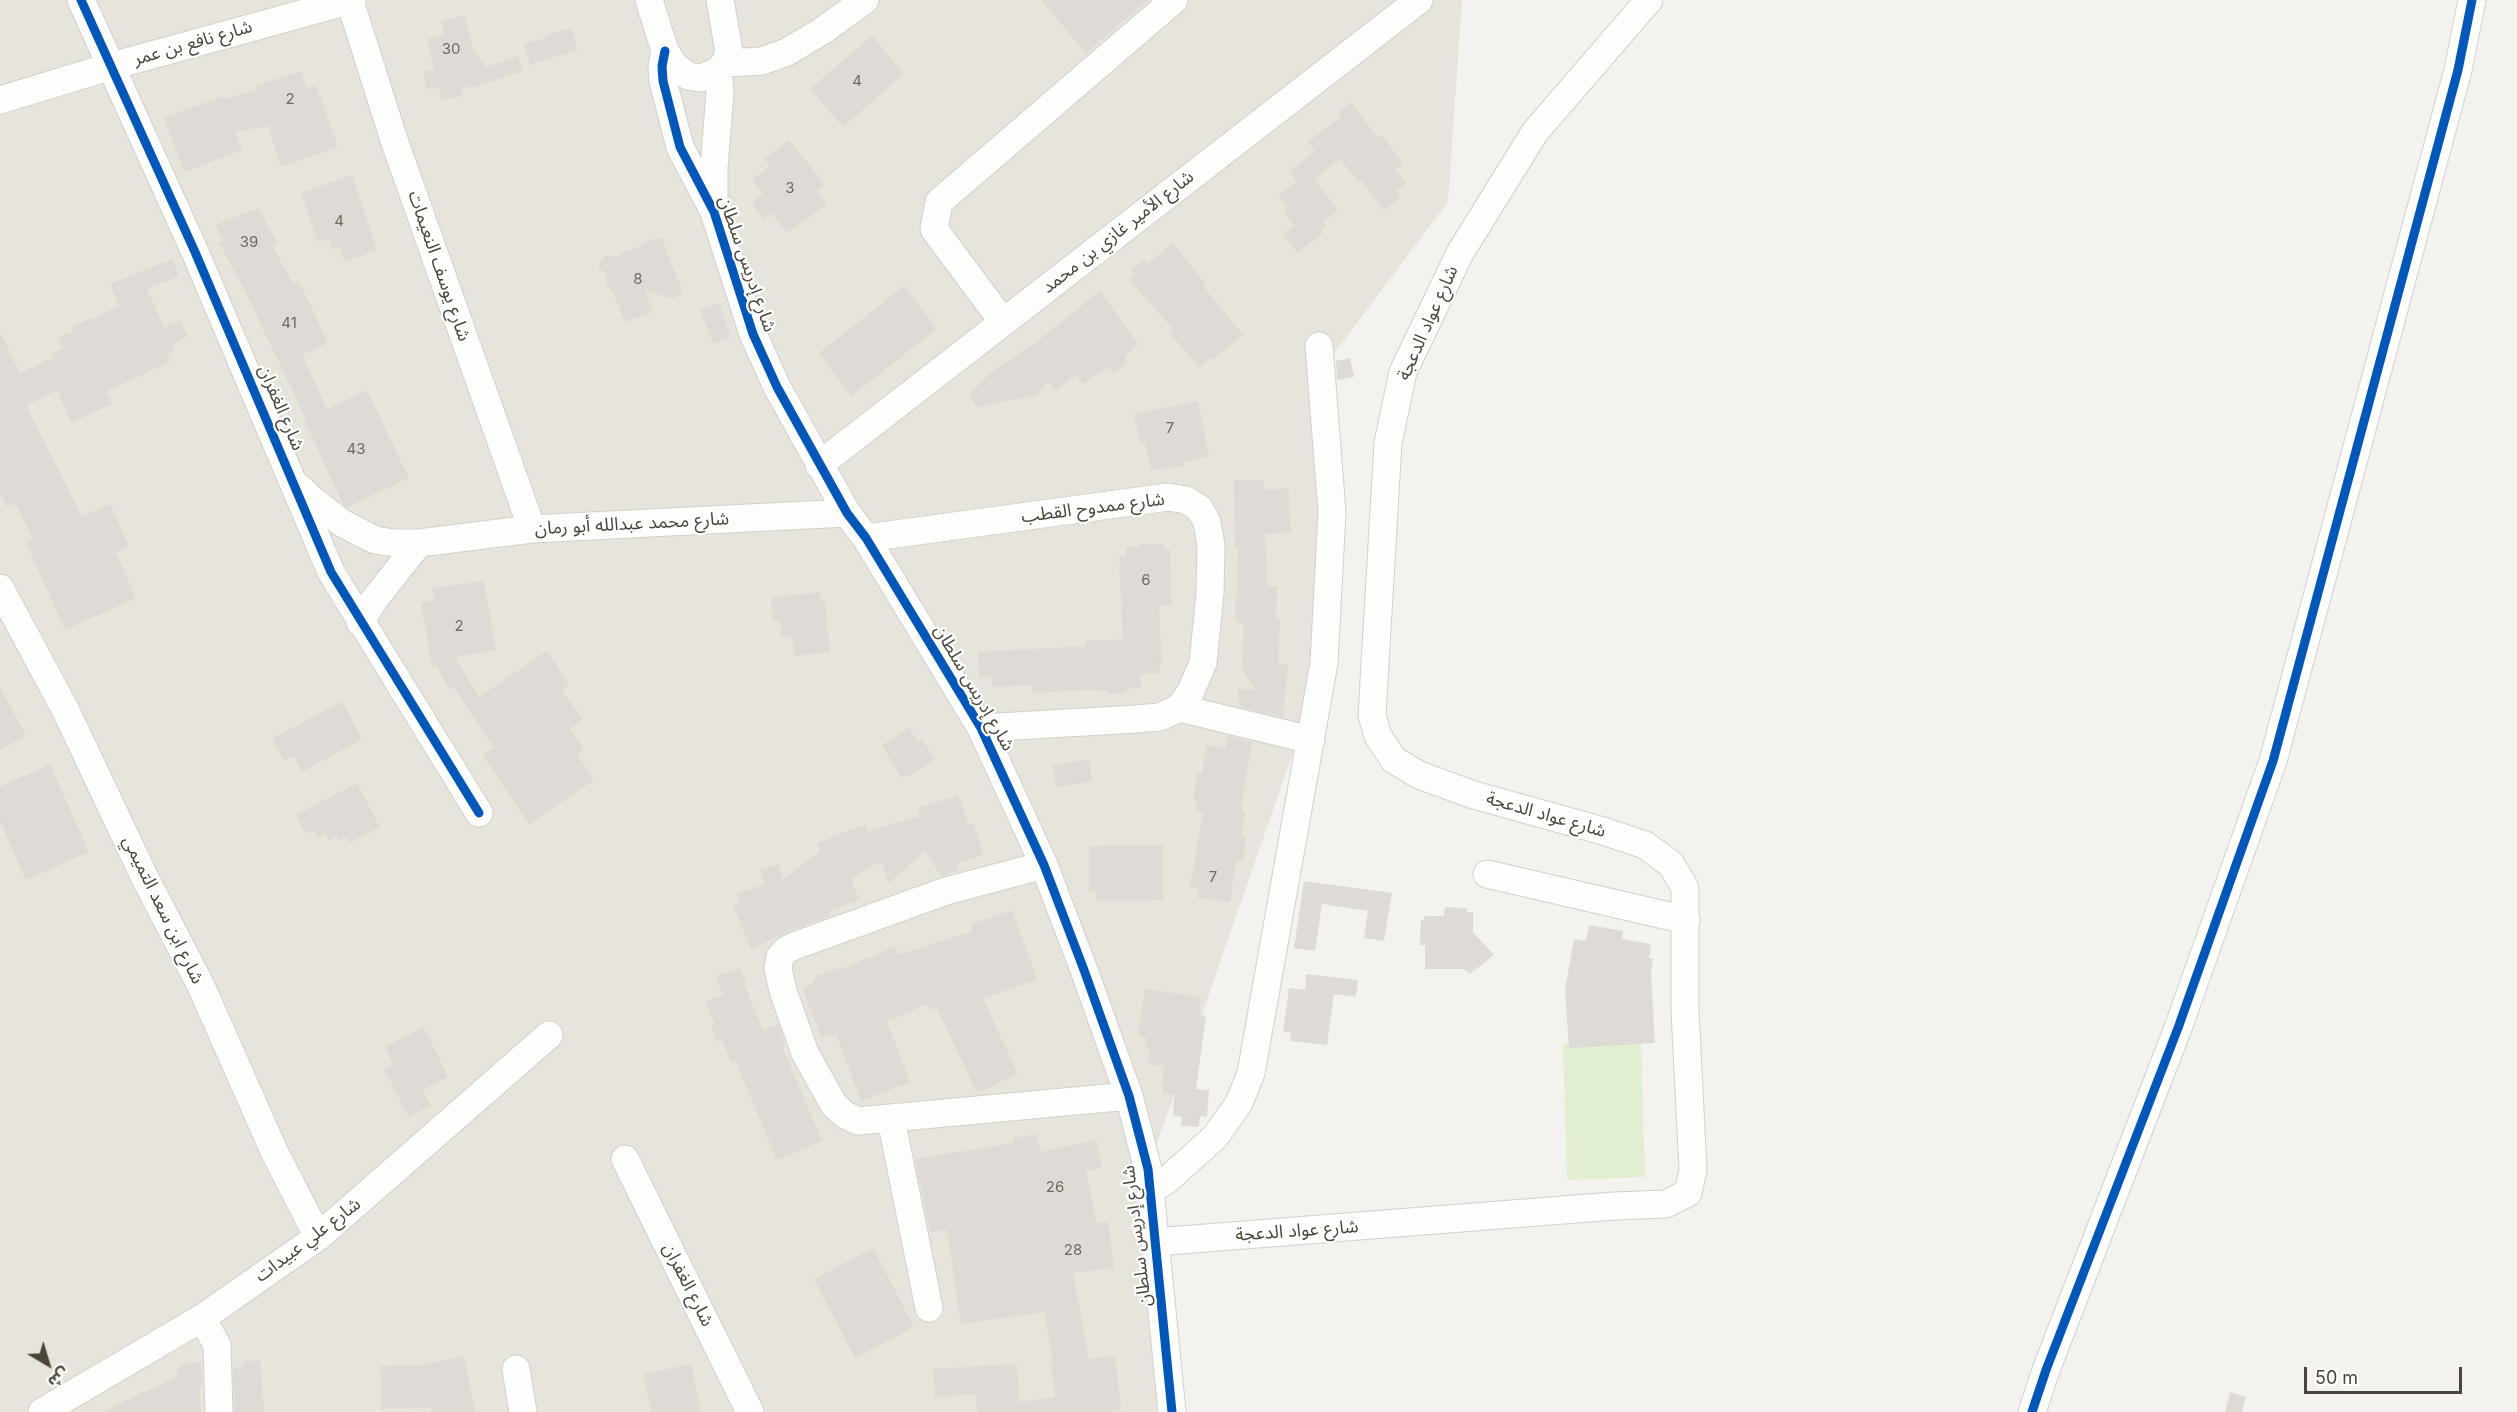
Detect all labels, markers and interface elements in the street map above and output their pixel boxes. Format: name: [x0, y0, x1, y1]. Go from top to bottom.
street label: شارع نافع بن عمر: [131, 16, 255, 70]
house number: 30: [442, 40, 460, 58]
house number: 4: [852, 72, 862, 90]
house number: 2: [285, 90, 295, 108]
street label: شارع الأمير غازي بن محمد: [1038, 166, 1198, 298]
house number: 3: [785, 179, 795, 197]
street label: شارع يوسف النعيمات: [403, 188, 475, 344]
street label: شارع إدريس سلطان: [714, 193, 780, 335]
house number: 4: [334, 212, 344, 230]
house number: 39: [240, 233, 258, 251]
street label: شارع عواد الدعجة: [1393, 262, 1463, 384]
house number: 8: [633, 270, 643, 288]
house number: 41: [281, 314, 297, 332]
street label: شارع الغفران: [253, 362, 309, 454]
house number: 7: [1166, 419, 1174, 437]
house number: 43: [347, 440, 365, 458]
street label: شارع ممدوح القطب: [1020, 488, 1166, 528]
street label: شارع محمد عبدالله أبو رمان: [534, 508, 730, 540]
house number: 6: [1141, 571, 1151, 589]
house number: 2: [454, 617, 464, 635]
street label: شارع إدريس سلطان: [929, 621, 1019, 755]
street label: شارع عواد الدعجة: [1484, 788, 1608, 842]
street label: شارع ابن سعد التميمي: [118, 832, 208, 988]
house number: 7: [1209, 868, 1217, 886]
street label: شارع إدريس سلطان: [1118, 1164, 1156, 1308]
house number: 26: [1046, 1178, 1064, 1196]
street label: شارع علي عبيدات: [251, 1193, 365, 1287]
street label: شارع عواد الدعجة: [1235, 1216, 1359, 1246]
street label: شارع الغفران: [658, 1240, 718, 1330]
house number: 28: [1064, 1241, 1082, 1259]
north arrow: [18, 1334, 78, 1394]
scale bar: [2307, 1355, 2464, 1393]
text: ش: [44, 1364, 74, 1393]
text: 50 m: [2315, 1367, 2358, 1388]

